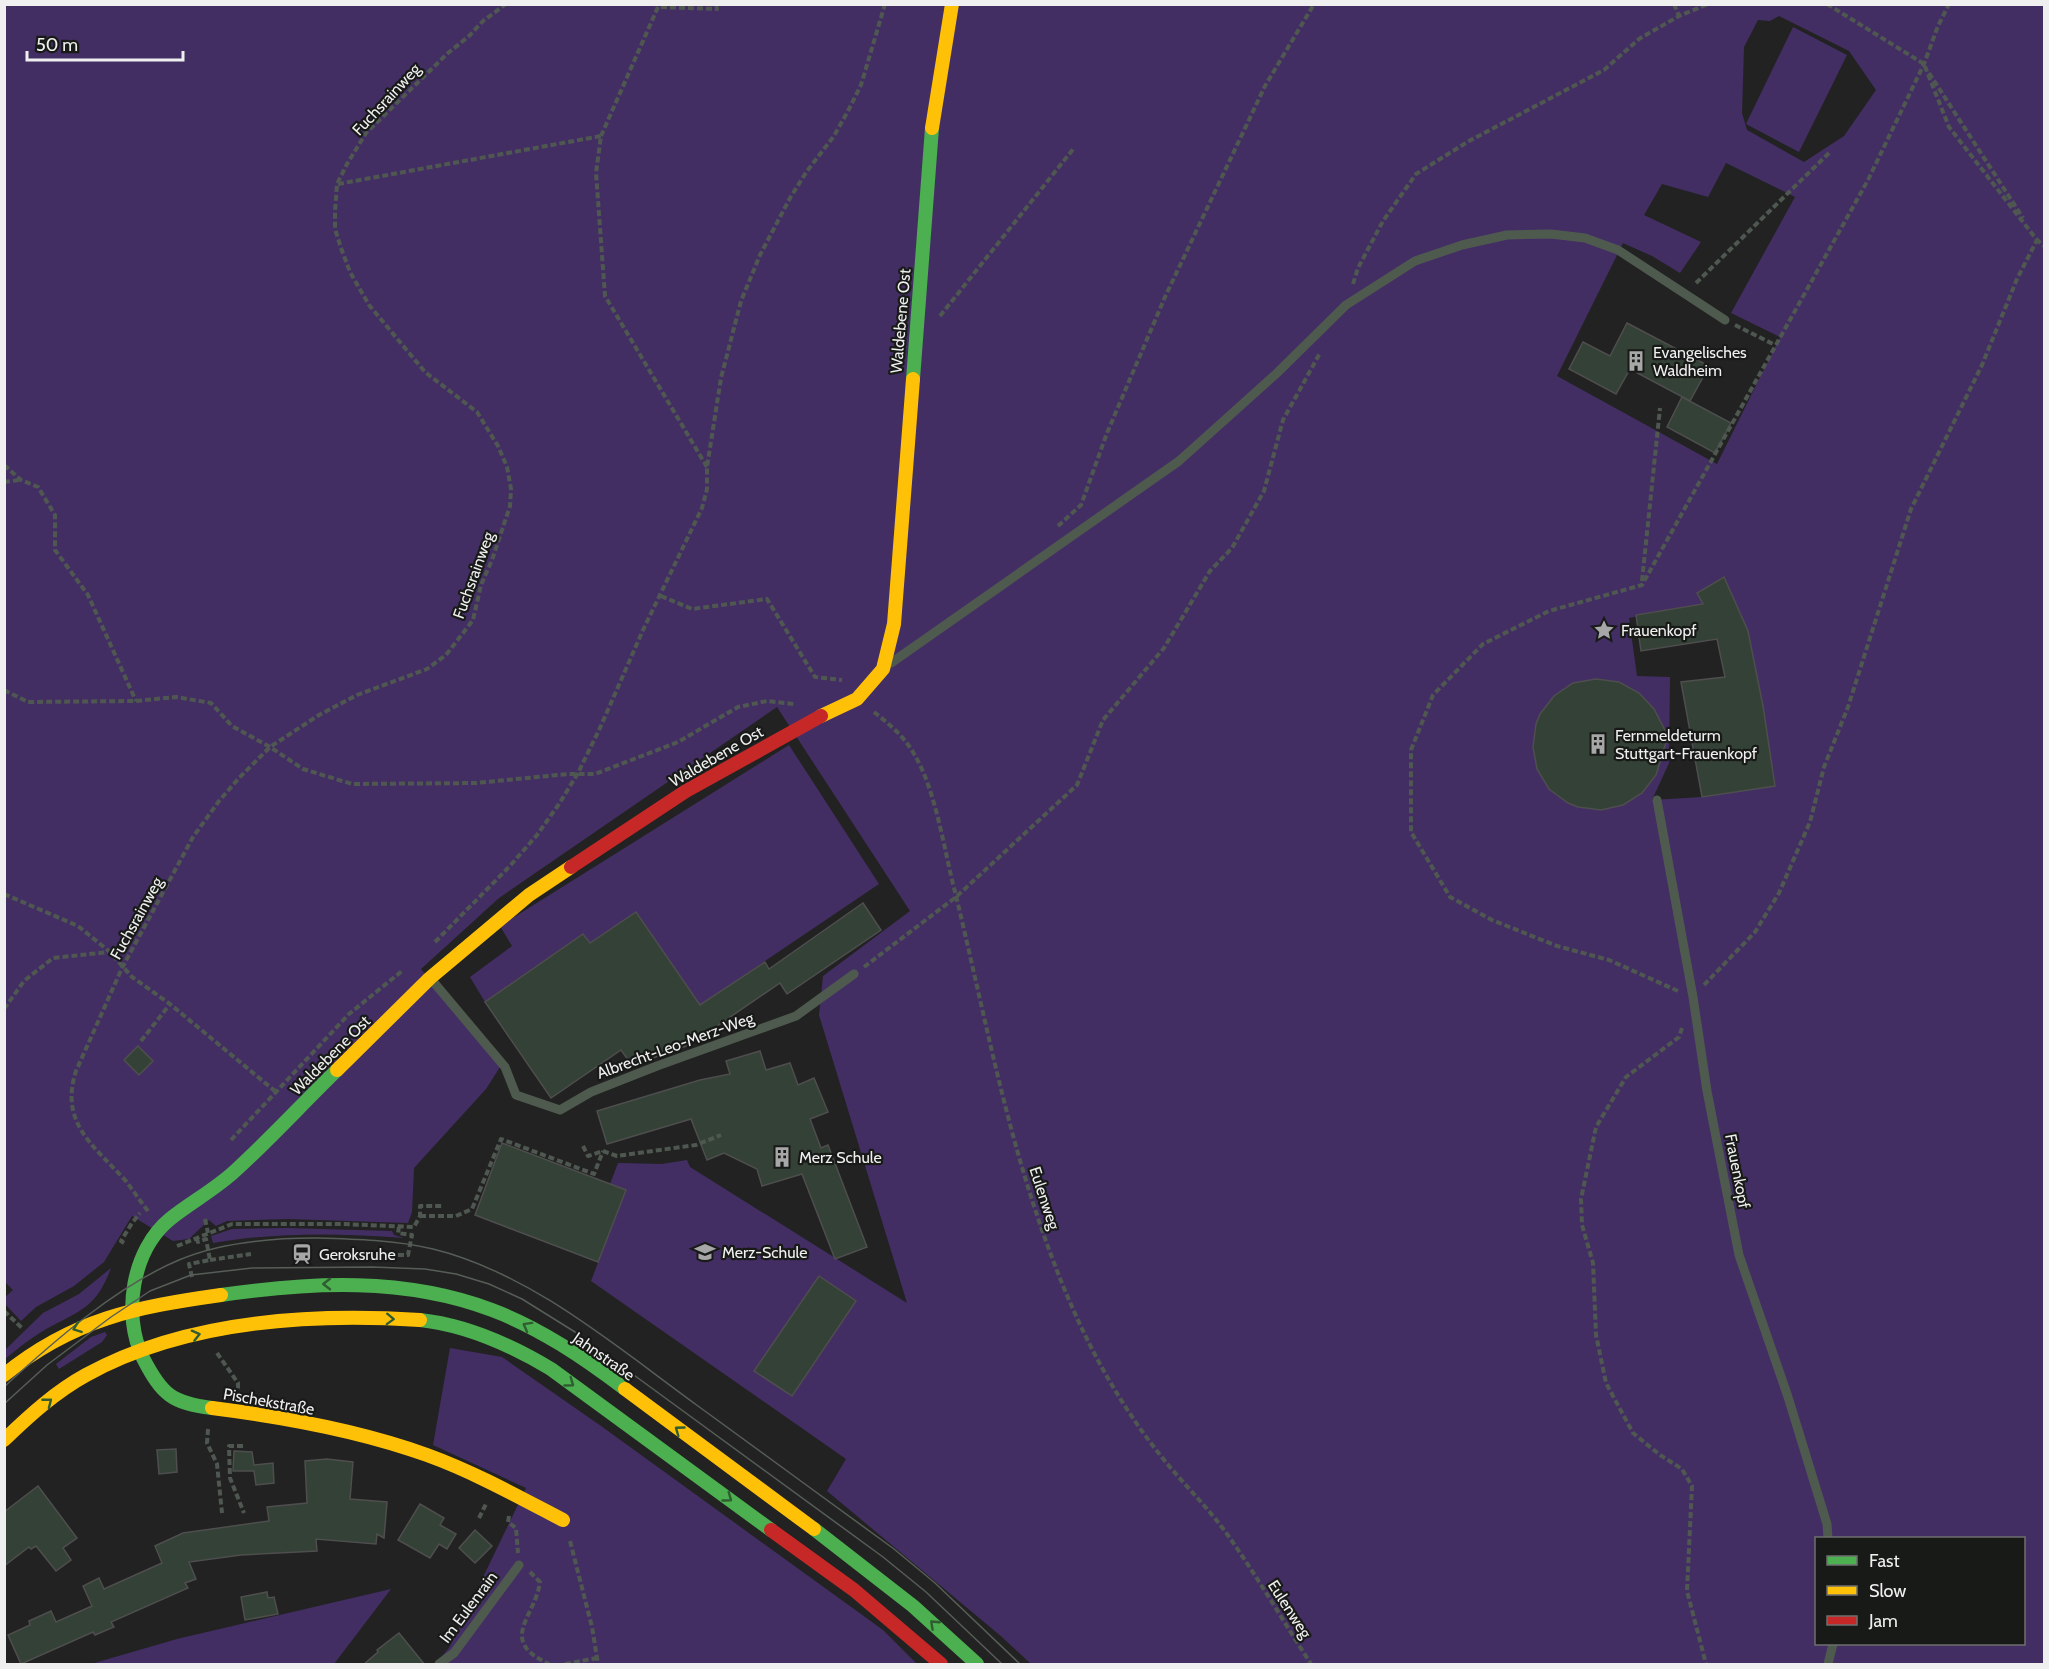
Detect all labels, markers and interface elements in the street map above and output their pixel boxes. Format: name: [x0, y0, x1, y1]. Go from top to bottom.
scale bar: [27, 24, 183, 62]
text: 50 m: [36, 34, 78, 56]
street label: Fuchsrainweg: [348, 59, 425, 139]
street label: Waldebene Ost: [886, 267, 915, 374]
place label: Evangelisches Waldheim: [1653, 343, 1747, 380]
building icon: Evangelisches Waldheim: [1624, 349, 1648, 373]
street label: Fuchsrainweg: [449, 528, 498, 621]
place icon: Frauenkopf: [1592, 618, 1616, 642]
place label: Frauenkopf: [1621, 621, 1697, 640]
street label: Waldebene Ost: [666, 722, 767, 791]
place label: Fernmeldeturm Stuttgart-Frauenkopf: [1615, 726, 1758, 763]
building icon: Fernmeldeturm Stuttgart-Frauenkopf: [1586, 732, 1610, 756]
street label: Fuchsrainweg: [106, 873, 167, 963]
street label: Albrecht-Leo-Merz-Weg: [594, 1008, 757, 1083]
street label: Waldebene Ost: [287, 1011, 375, 1099]
street label: Frauenkopf: [1721, 1132, 1754, 1211]
building icon: Merz Schule: [770, 1145, 794, 1169]
place label: Merz Schule: [799, 1148, 882, 1167]
street label: Eulenweg: [1025, 1164, 1064, 1233]
school or university icon: Merz-Schule: [693, 1240, 717, 1264]
station icon: Geroksruhe: [290, 1242, 314, 1266]
place label: Merz-Schule: [722, 1243, 807, 1262]
place label: Geroksruhe: [319, 1245, 396, 1264]
one-way arrow: [323, 1278, 332, 1290]
one-way arrow: [385, 1313, 394, 1325]
one-way arrow: [72, 1321, 83, 1334]
one-way arrow: [523, 1322, 533, 1333]
street label: Jahnstraße: [568, 1328, 638, 1385]
one-way arrow: [191, 1329, 201, 1342]
one-way arrow: [564, 1376, 575, 1387]
street label: Pischekstraße: [222, 1384, 316, 1419]
one-way arrow: [42, 1398, 53, 1409]
one-way arrow: [675, 1426, 686, 1437]
one-way arrow: [721, 1491, 732, 1502]
legend: [1815, 1537, 2025, 1645]
text: Fast: [1869, 1550, 1900, 1572]
street label: Im Eulenrain: [435, 1568, 501, 1647]
street label: Eulenweg: [1264, 1577, 1316, 1643]
text: Slow: [1869, 1580, 1906, 1602]
text: Jam: [1868, 1610, 1898, 1632]
one-way arrow: [931, 1620, 941, 1631]

